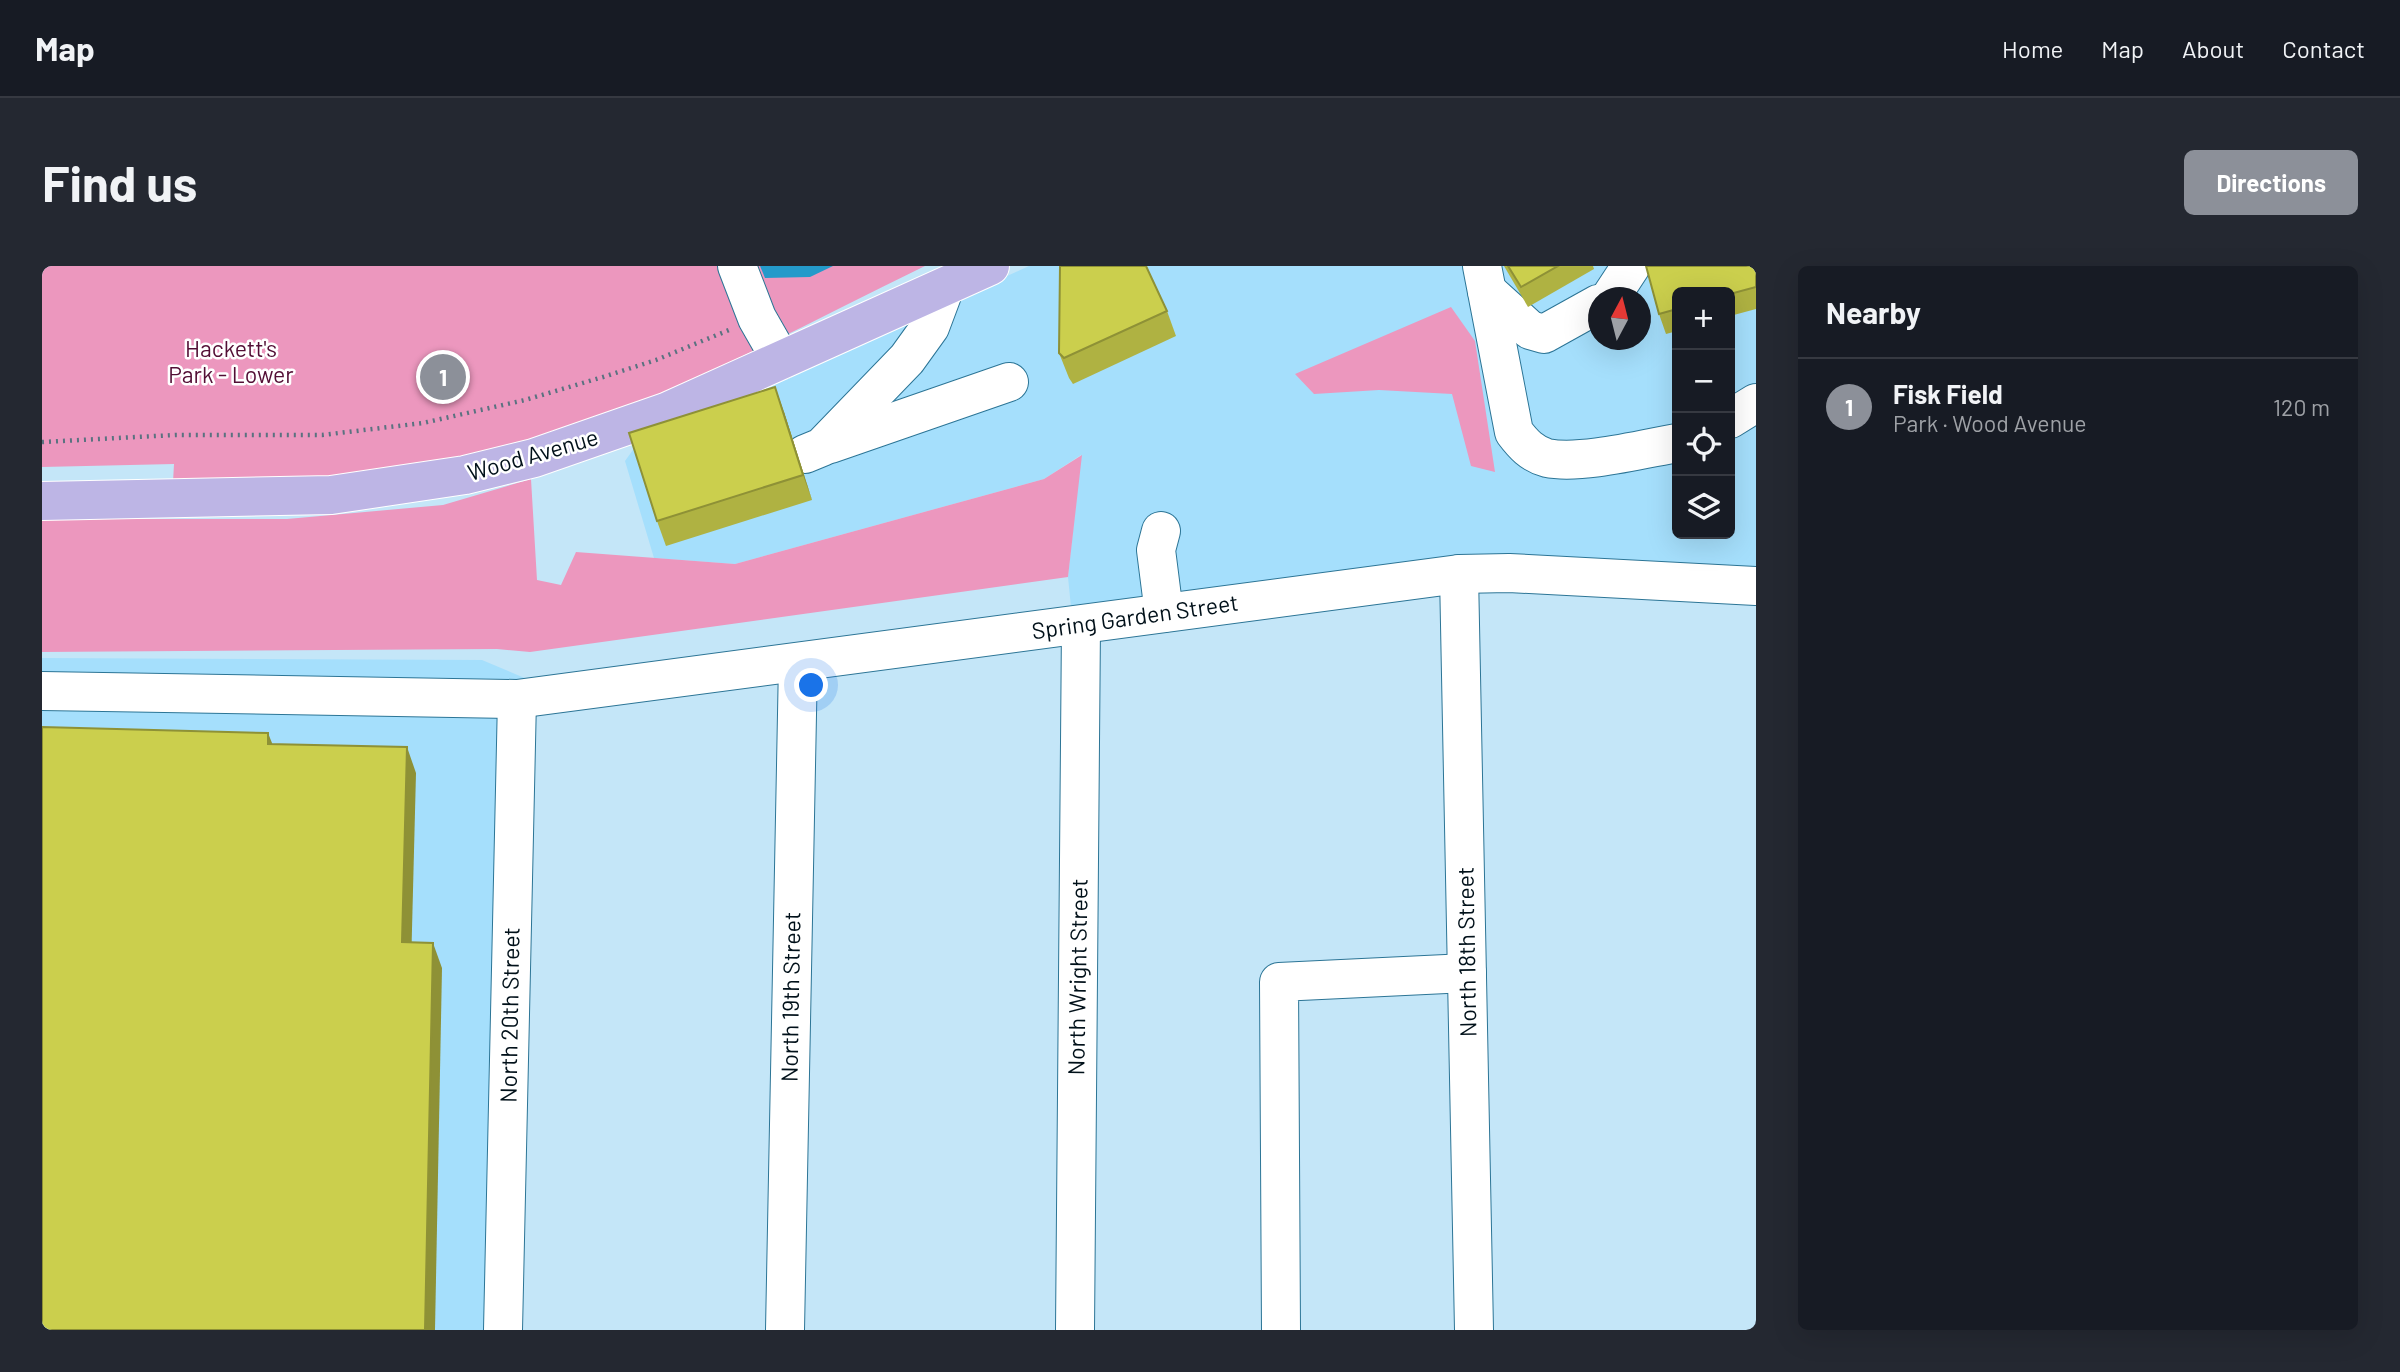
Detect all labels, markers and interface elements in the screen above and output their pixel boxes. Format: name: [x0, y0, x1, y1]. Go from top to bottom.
text: Map: [35, 28, 95, 68]
text: Home: [2002, 34, 2063, 63]
text: Map: [2101, 34, 2144, 63]
text: About: [2182, 34, 2244, 63]
text: Contact: [2282, 34, 2365, 63]
button: Directions: [2184, 150, 2358, 215]
text: Find us: [42, 153, 197, 212]
north arrow: [1588, 287, 1651, 350]
map controls: [1672, 287, 1735, 539]
button: +: [1672, 287, 1735, 350]
text: Nearby: [1826, 294, 1921, 330]
park label: Hackett's Park - Lower: [168, 334, 294, 388]
button: −: [1672, 350, 1735, 413]
pin: 1: [420, 351, 466, 403]
text: Fisk Field: [1893, 378, 2003, 409]
text: 1: [1845, 393, 1853, 421]
text: 120 m: [2273, 393, 2330, 421]
text: Park · Wood Avenue: [1893, 409, 2087, 437]
button: locate: [1672, 413, 1735, 476]
street label: Wood Avenue: [464, 422, 601, 486]
button: layers: [1672, 476, 1735, 539]
street label: Spring Garden Street: [1030, 588, 1240, 644]
your location: [794, 668, 828, 702]
street label: North 18th Street: [1451, 867, 1481, 1037]
street label: North Wright Street: [1061, 878, 1093, 1076]
street label: North 19th Street: [775, 912, 805, 1082]
street label: North 20th Street: [493, 927, 525, 1103]

